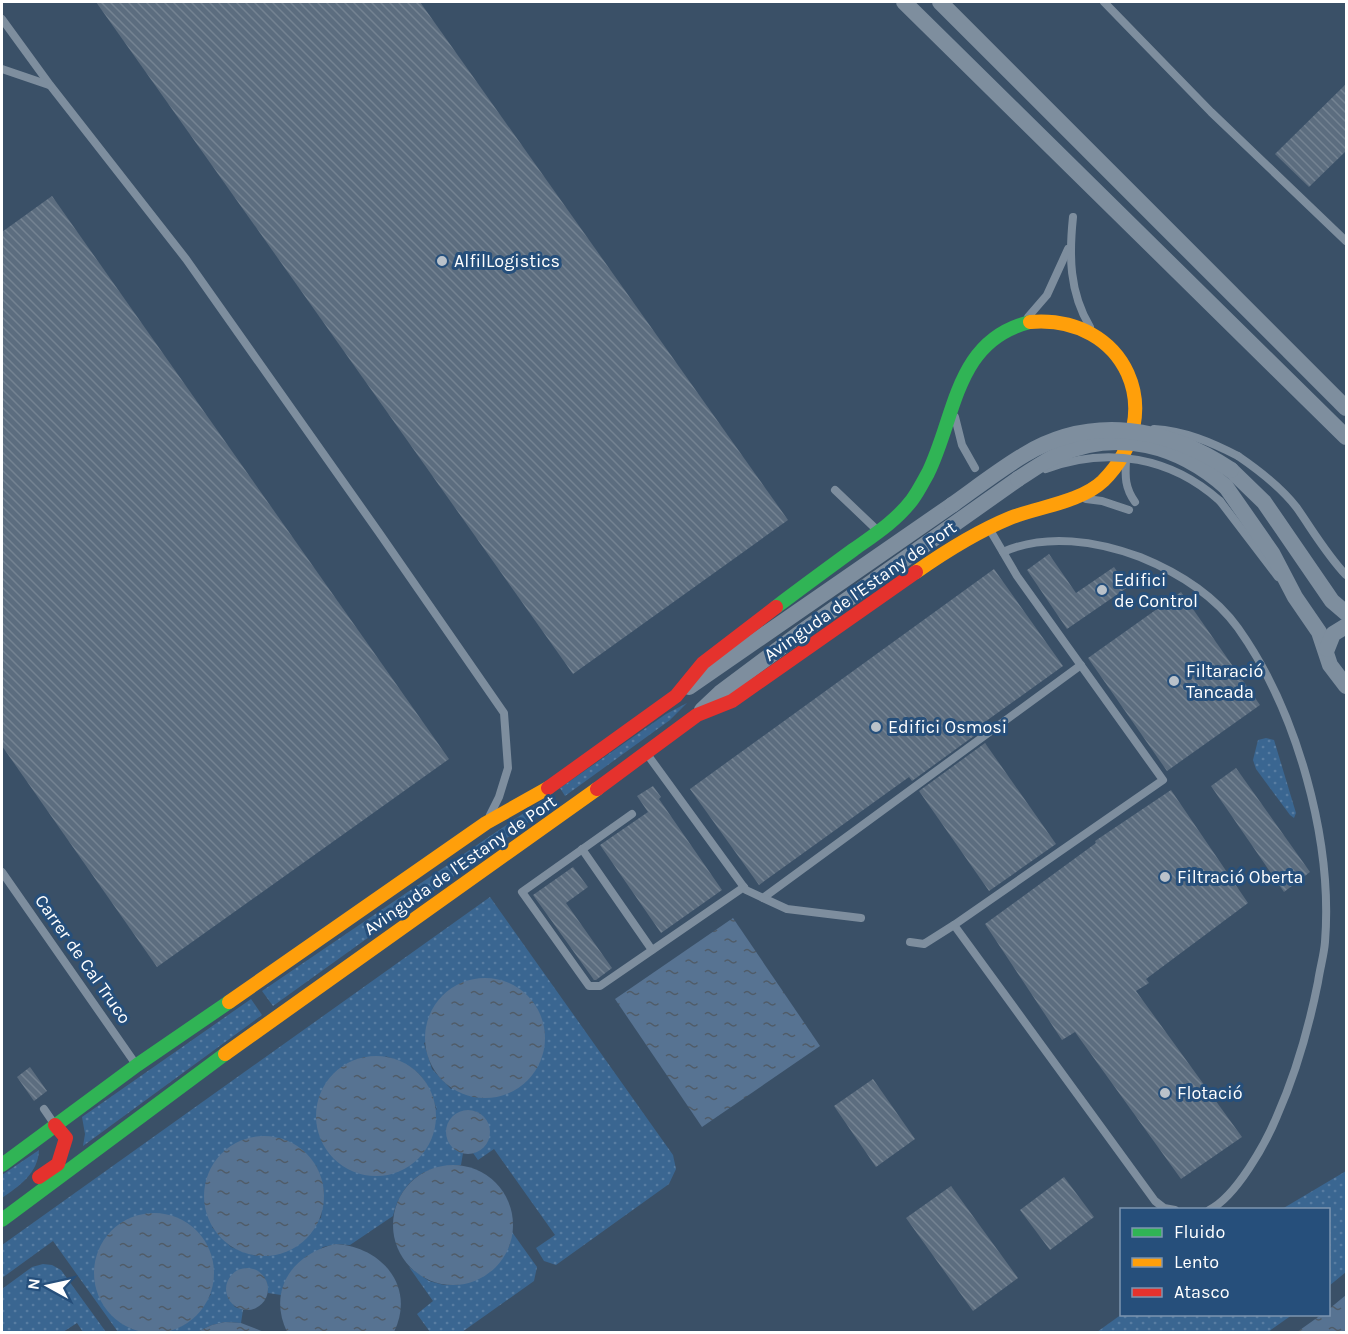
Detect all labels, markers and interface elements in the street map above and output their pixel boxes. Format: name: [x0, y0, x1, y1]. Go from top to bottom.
place label: AlfilLogistics: [454, 250, 560, 272]
marker: AlfilLogistics: [435, 254, 449, 268]
street label: Avinguda de l'Estany de Port: [760, 516, 961, 666]
place label: Edifici de Control: [1114, 569, 1198, 612]
marker: Edifici de Control: [1095, 583, 1109, 597]
place label: Filtaració Tancada: [1186, 660, 1263, 703]
marker: Filtaració Tancada: [1167, 674, 1181, 688]
place label: Edifici Osmosi: [888, 716, 1007, 738]
marker: Edifici Osmosi: [869, 720, 883, 734]
street label: Avinguda de l'Estany de Port: [360, 790, 561, 940]
place label: Filtració Oberta: [1177, 866, 1304, 888]
marker: Filtració Oberta: [1158, 870, 1172, 884]
street label: Carrer de Cal Truco: [30, 890, 136, 1028]
place label: Flotació: [1177, 1082, 1242, 1104]
marker: Flotació: [1158, 1086, 1172, 1100]
legend: [1120, 1208, 1330, 1316]
text: Fluido: [1174, 1221, 1225, 1243]
text: Lento: [1174, 1251, 1219, 1273]
north arrow: [18, 1256, 78, 1316]
text: N: [23, 1277, 44, 1291]
text: Atasco: [1174, 1281, 1230, 1303]

